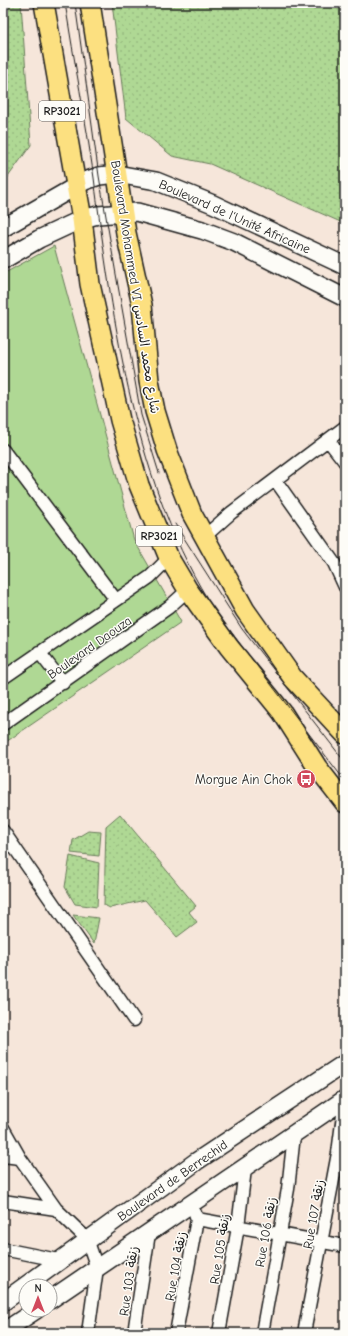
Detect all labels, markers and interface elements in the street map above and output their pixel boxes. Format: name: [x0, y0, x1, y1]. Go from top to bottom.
road number: RP3021: [39, 101, 85, 121]
street label: Boulevard Mohammed VI شارع محمد السادس: [106, 159, 163, 415]
street label: Boulevard de l'Unité Africaine: [157, 176, 313, 257]
road number: RP3021: [136, 526, 182, 546]
street label: Boulevard Daouza: [44, 613, 134, 682]
bus stop icon: Morgue Ain Chok: [295, 768, 317, 790]
place label: Morgue Ain Chok: [195, 772, 293, 787]
street label: Boulevard de Berrechid: [114, 1137, 230, 1224]
street label: Rue 107 زنقة: [300, 1178, 328, 1250]
street label: Rue 106 زنقة: [252, 1196, 280, 1269]
street label: Rue 105 زنقة: [207, 1213, 233, 1285]
street label: Rue 104 زنقة: [162, 1230, 190, 1302]
street label: Rue 103 زنقة: [116, 1245, 142, 1317]
north arrow: [18, 1278, 58, 1318]
text: N: [34, 1282, 42, 1295]

